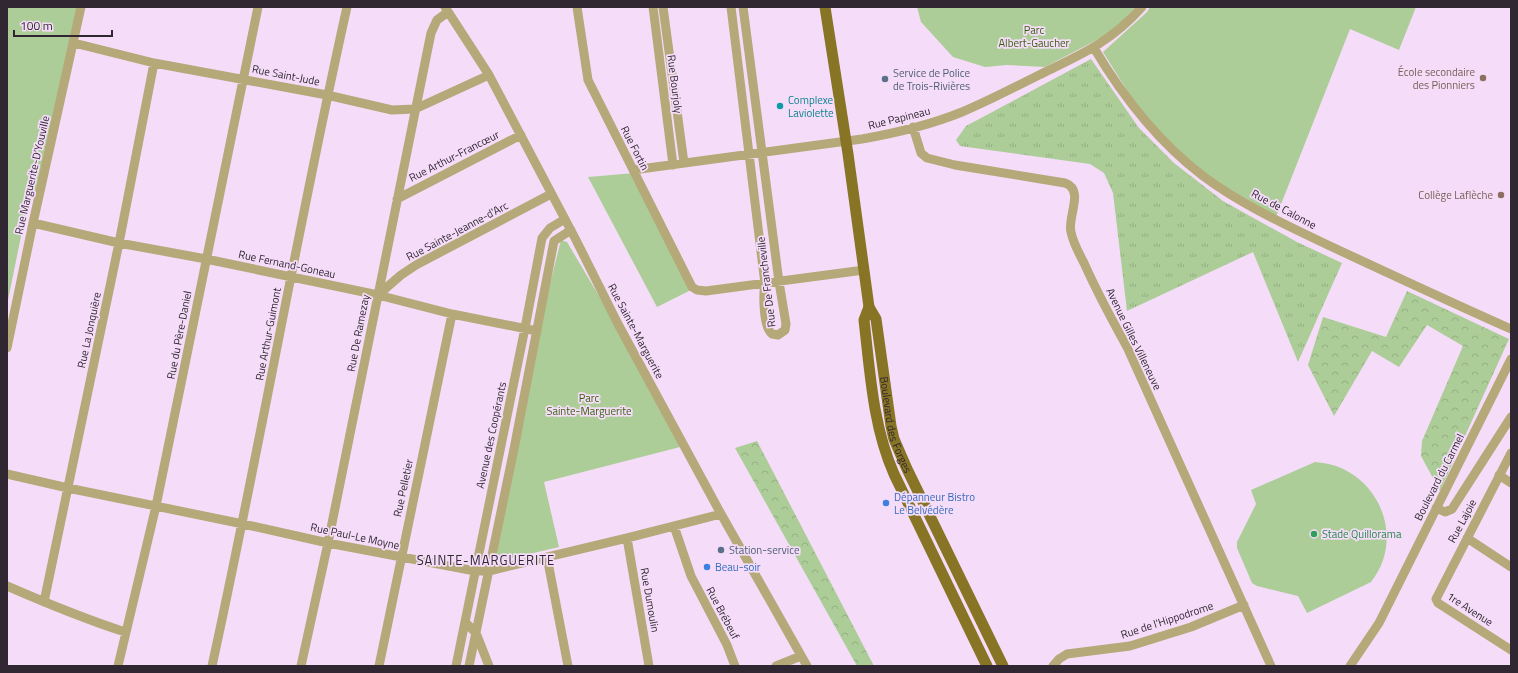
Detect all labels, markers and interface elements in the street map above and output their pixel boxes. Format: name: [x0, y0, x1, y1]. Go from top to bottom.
scale bar: [14, 12, 112, 38]
text: 100 m: [20, 16, 53, 35]
park label: Parc Albert-Gaucher: [999, 22, 1070, 51]
street label: Rue Bourjoly: [663, 54, 687, 115]
street label: Rue Saint-Jude: [251, 61, 322, 90]
place label: École secondaire des Pionniers: [1398, 64, 1475, 93]
place label: Service de Police de Trois-Rivières: [893, 65, 970, 94]
marker: École secondaire des Pionniers: [1478, 73, 1488, 83]
marker: Service de Police de Trois-Rivières: [880, 74, 890, 84]
place label: Complexe Laviolette: [788, 92, 834, 121]
marker: Complexe Laviolette: [775, 101, 785, 111]
street label: Rue Papineau: [866, 103, 932, 133]
street label: Rue Marguerite-D'Youville: [11, 114, 54, 236]
street label: Rue Fortin: [617, 123, 653, 173]
street label: Rue Arthur-Francœur: [406, 126, 502, 186]
street label: Rue de Calonne: [1249, 185, 1320, 233]
place label: Collège Laflèche: [1418, 187, 1493, 203]
marker: Collège Laflèche: [1496, 190, 1506, 200]
street label: Rue Sainte-Jeanne-d'Arc: [403, 197, 511, 265]
street label: Rue De Francheville: [752, 235, 779, 328]
street label: Rue Fernand-Goneau: [237, 246, 337, 282]
street label: Rue Sainte-Marguerite: [604, 281, 668, 382]
street label: Avenue Gilles Villeneuve: [1102, 285, 1166, 393]
street label: Rue Arthur-Guimont: [251, 286, 285, 382]
street label: Rue du Père-Daniel: [163, 289, 195, 381]
street label: Rue La Jonquière: [73, 290, 105, 370]
street label: Rue De Ramezay: [343, 292, 373, 373]
street label: Boulevard des Forges: [876, 375, 916, 476]
street label: Avenue des Coopérants: [472, 380, 510, 490]
park label: Parc Sainte-Marguerite: [546, 390, 632, 419]
street label: Boulevard du Carmel: [1410, 431, 1468, 523]
street label: Rue Pelletier: [389, 457, 417, 518]
place label: Dépanneur Bistro Le Belvédère: [894, 489, 975, 518]
street label: Rue Lajoie: [1444, 496, 1480, 546]
marker: Dépanneur Bistro Le Belvédère: [881, 498, 891, 508]
street label: Rue Paul-Le Moyne: [309, 519, 401, 553]
place label: Stade Quillorama: [1322, 526, 1402, 542]
marker: Stade Quillorama: [1309, 529, 1319, 539]
place label: Station-service: [729, 542, 800, 558]
marker: Station-service: [716, 545, 726, 555]
district label: SAINTE-MARGUERITE: [417, 550, 555, 570]
place label: Beau-soir: [715, 559, 761, 575]
marker: Beau-soir: [702, 562, 712, 572]
street label: Rue Dumoulin: [636, 567, 664, 634]
street label: Rue Brébeuf: [702, 584, 744, 642]
street label: 1re Avenue: [1444, 588, 1497, 630]
street label: Rue de l'Hippodrome: [1119, 597, 1216, 643]

